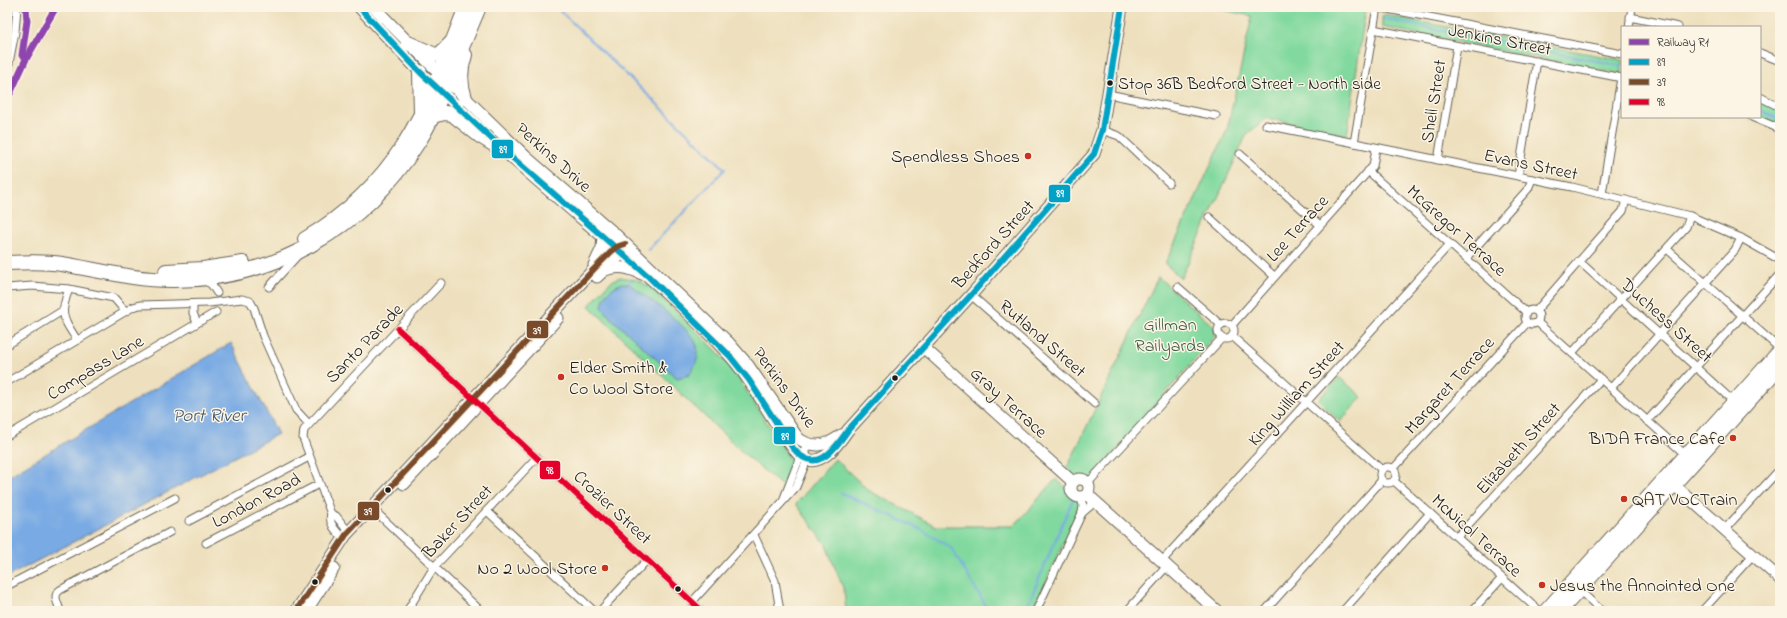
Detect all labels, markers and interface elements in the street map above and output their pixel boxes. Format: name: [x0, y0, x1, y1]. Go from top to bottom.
street label: Jenkins Street: [1446, 18, 1554, 64]
legend: [1621, 26, 1761, 118]
text: Railway R1: [1657, 34, 1709, 53]
text: 89: [1657, 54, 1666, 72]
street label: Shell Street: [1416, 58, 1454, 145]
place label: Stop 36B Bedford Street - North side: [1118, 72, 1381, 97]
text: 39: [1657, 74, 1666, 92]
marker: Stop 36B Bedford Street - North side: [1105, 78, 1115, 88]
text: 98: [1657, 94, 1666, 112]
street label: Perkins Drive: [509, 117, 597, 200]
line badge: 89: [491, 139, 514, 159]
text: 89: [498, 142, 507, 158]
street label: Evans Street: [1481, 143, 1580, 189]
place label: Spendless Shoes: [891, 145, 1020, 171]
marker: Spendless Shoes: [1023, 151, 1033, 161]
street label: McGregor Terrace: [1399, 179, 1512, 285]
line badge: 89: [1048, 184, 1071, 203]
text: 89: [1055, 186, 1064, 202]
street label: Lee Terrace: [1261, 189, 1336, 269]
street label: Bedford Street: [947, 195, 1042, 297]
street label: Duchess Street: [1613, 272, 1718, 370]
street label: Rutland Street: [992, 294, 1091, 385]
street label: Santo Parade: [320, 298, 411, 390]
park label: Gillman Railyards: [1135, 313, 1205, 360]
line badge: 39: [526, 320, 549, 339]
text: 39: [532, 323, 542, 339]
street label: Compass Lane: [43, 329, 150, 408]
street label: Margaret Terrace: [1399, 331, 1503, 442]
street label: King William Street: [1243, 336, 1353, 454]
street label: Perkins Drive: [745, 342, 822, 435]
place label: Elder Smith & Co Wool Store: [569, 356, 674, 403]
street label: Gray Terrace: [963, 362, 1053, 446]
marker: Elder Smith & Co Wool Store: [556, 372, 566, 382]
unlabelled marker: [890, 373, 900, 383]
street label: Elizabeth Street: [1471, 397, 1568, 501]
water label: Port River: [173, 403, 248, 430]
line badge: 89: [773, 426, 796, 445]
place label: BIDA France Cafe: [1588, 427, 1726, 453]
text: 89: [780, 429, 789, 445]
marker: BIDA France Cafe: [1728, 433, 1738, 443]
line badge: 98: [539, 460, 561, 480]
text: 98: [545, 463, 555, 479]
street label: Crozier Street: [567, 465, 657, 552]
street label: London Road: [208, 468, 306, 536]
street label: Baker Street: [416, 479, 500, 566]
unlabelled marker: [383, 485, 393, 495]
place label: QAT VOCTrain: [1632, 488, 1737, 514]
street label: McNicol Terrace: [1425, 489, 1527, 585]
marker: QAT VOCTrain: [1619, 494, 1629, 504]
line badge: 39: [357, 501, 380, 521]
text: 39: [363, 504, 373, 520]
place label: No 2 Wool Store: [477, 557, 598, 583]
marker: No 2 Wool Store: [600, 563, 610, 573]
place label: Jesus the Annointed One: [1550, 574, 1736, 600]
unlabelled marker: [310, 577, 320, 587]
marker: Jesus the Annointed One: [1537, 580, 1547, 590]
unlabelled marker: [673, 584, 683, 594]

